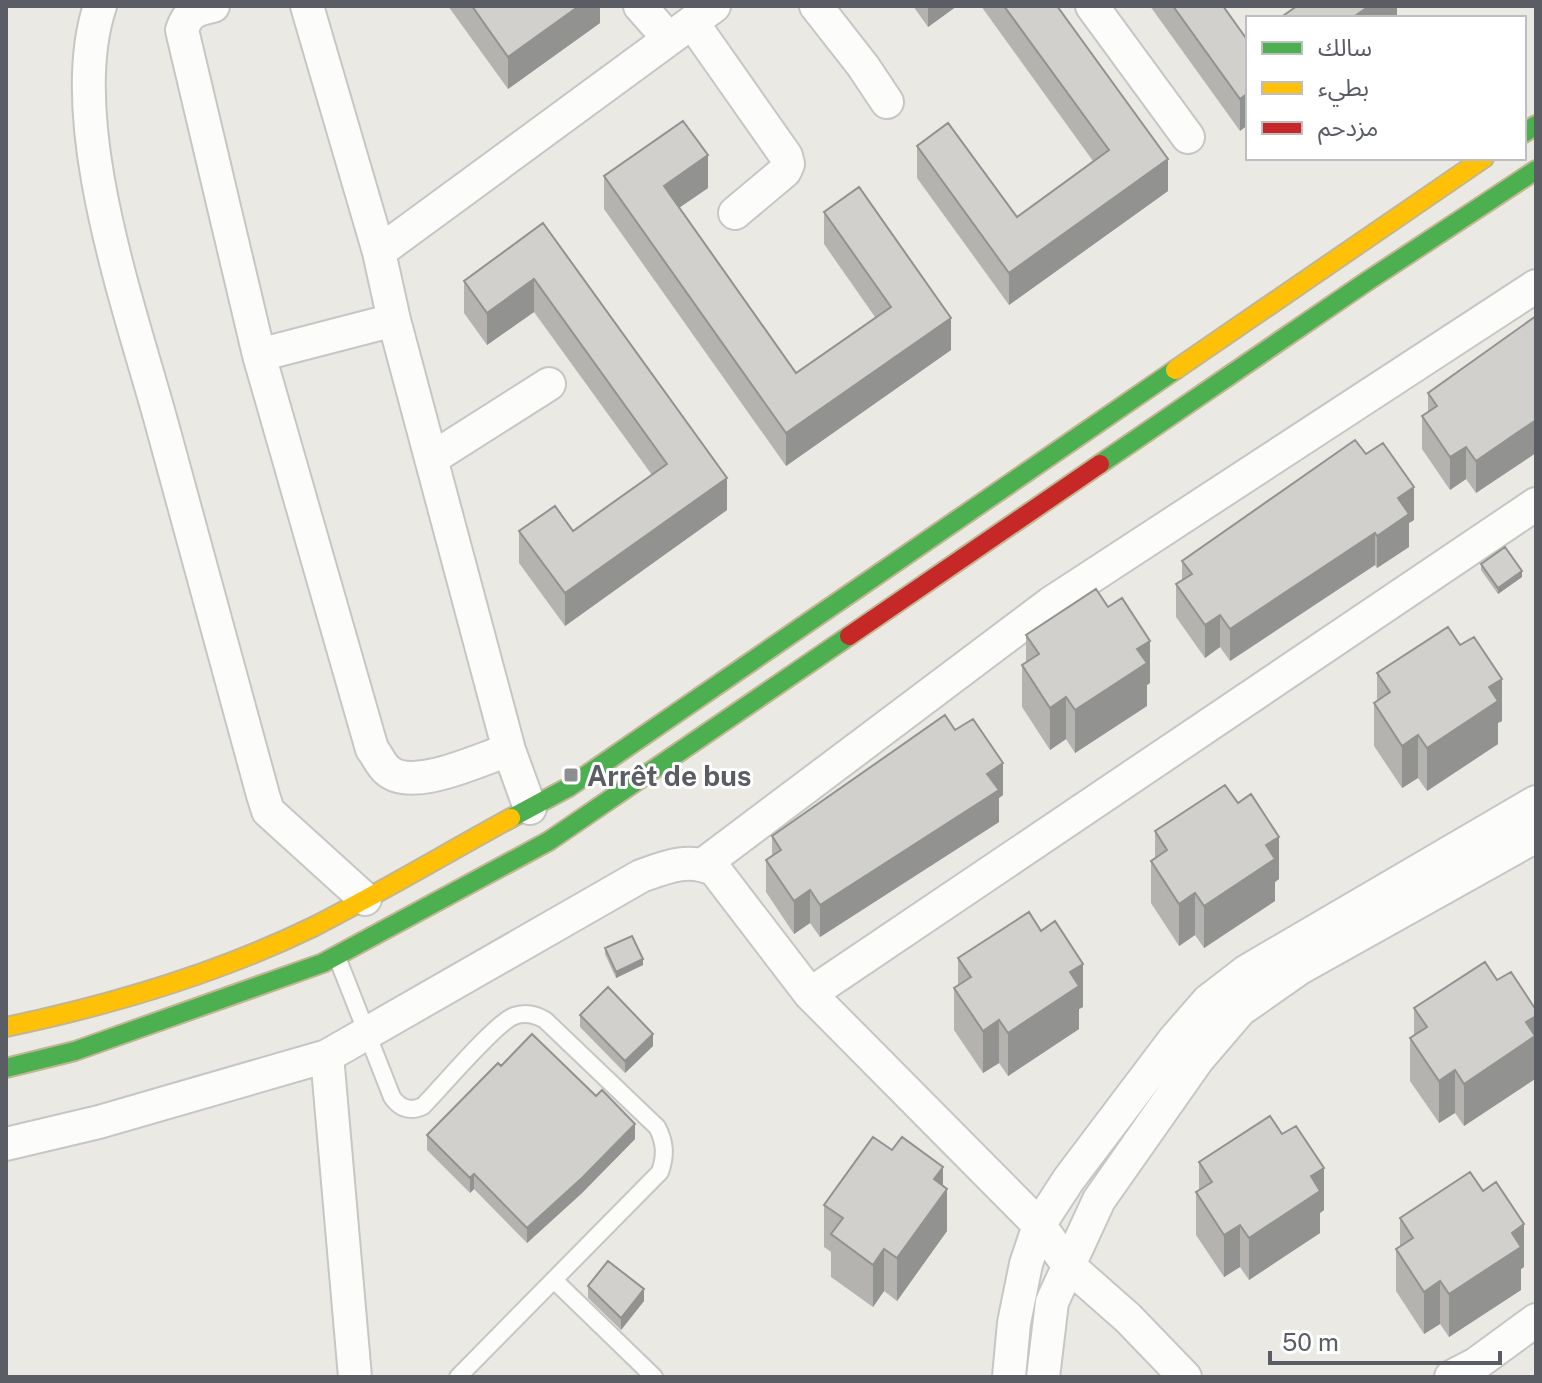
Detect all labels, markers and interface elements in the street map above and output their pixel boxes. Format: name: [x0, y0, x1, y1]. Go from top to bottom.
legend: [1246, 16, 1526, 160]
text: سالك: [1318, 33, 1372, 61]
text: بطيء: [1318, 73, 1369, 107]
text: مزدحم: [1318, 113, 1378, 145]
place label: Arrêt de bus: [587, 759, 752, 792]
marker: Arrêt de bus: [562, 766, 580, 784]
scale bar: [1270, 1315, 1500, 1365]
text: 50 m: [1282, 1328, 1339, 1356]

